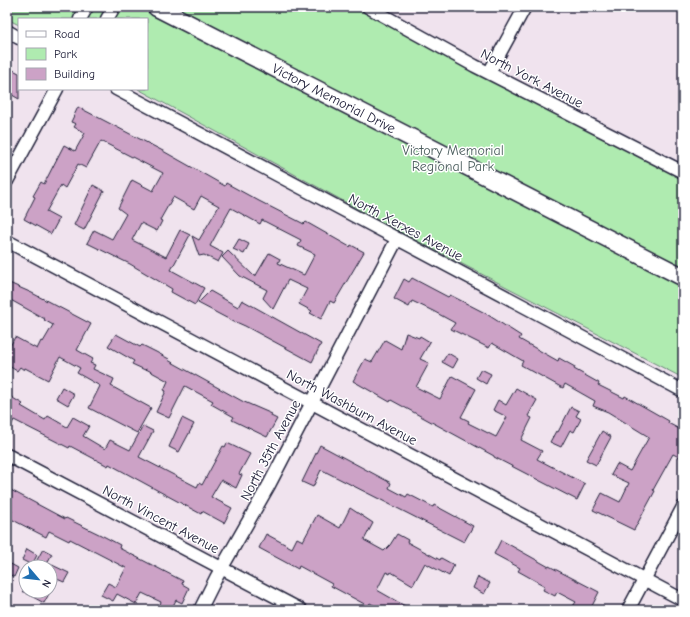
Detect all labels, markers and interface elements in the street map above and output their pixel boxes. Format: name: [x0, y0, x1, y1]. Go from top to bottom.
legend: [18, 18, 148, 90]
text: Road: [54, 27, 80, 41]
street label: North York Avenue: [478, 45, 586, 112]
text: Park: [54, 47, 77, 61]
street label: Victory Memorial Drive: [269, 60, 398, 137]
text: Building: [54, 67, 95, 81]
park label: Victory Memorial Regional Park: [402, 142, 504, 175]
street label: North Xerxes Avenue: [346, 190, 466, 265]
street label: North Washburn Avenue: [284, 366, 420, 449]
street label: North 35th Avenue: [237, 397, 304, 504]
street label: North Vincent Avenue: [100, 482, 222, 557]
north arrow: [18, 559, 58, 599]
text: N: [39, 577, 54, 590]

